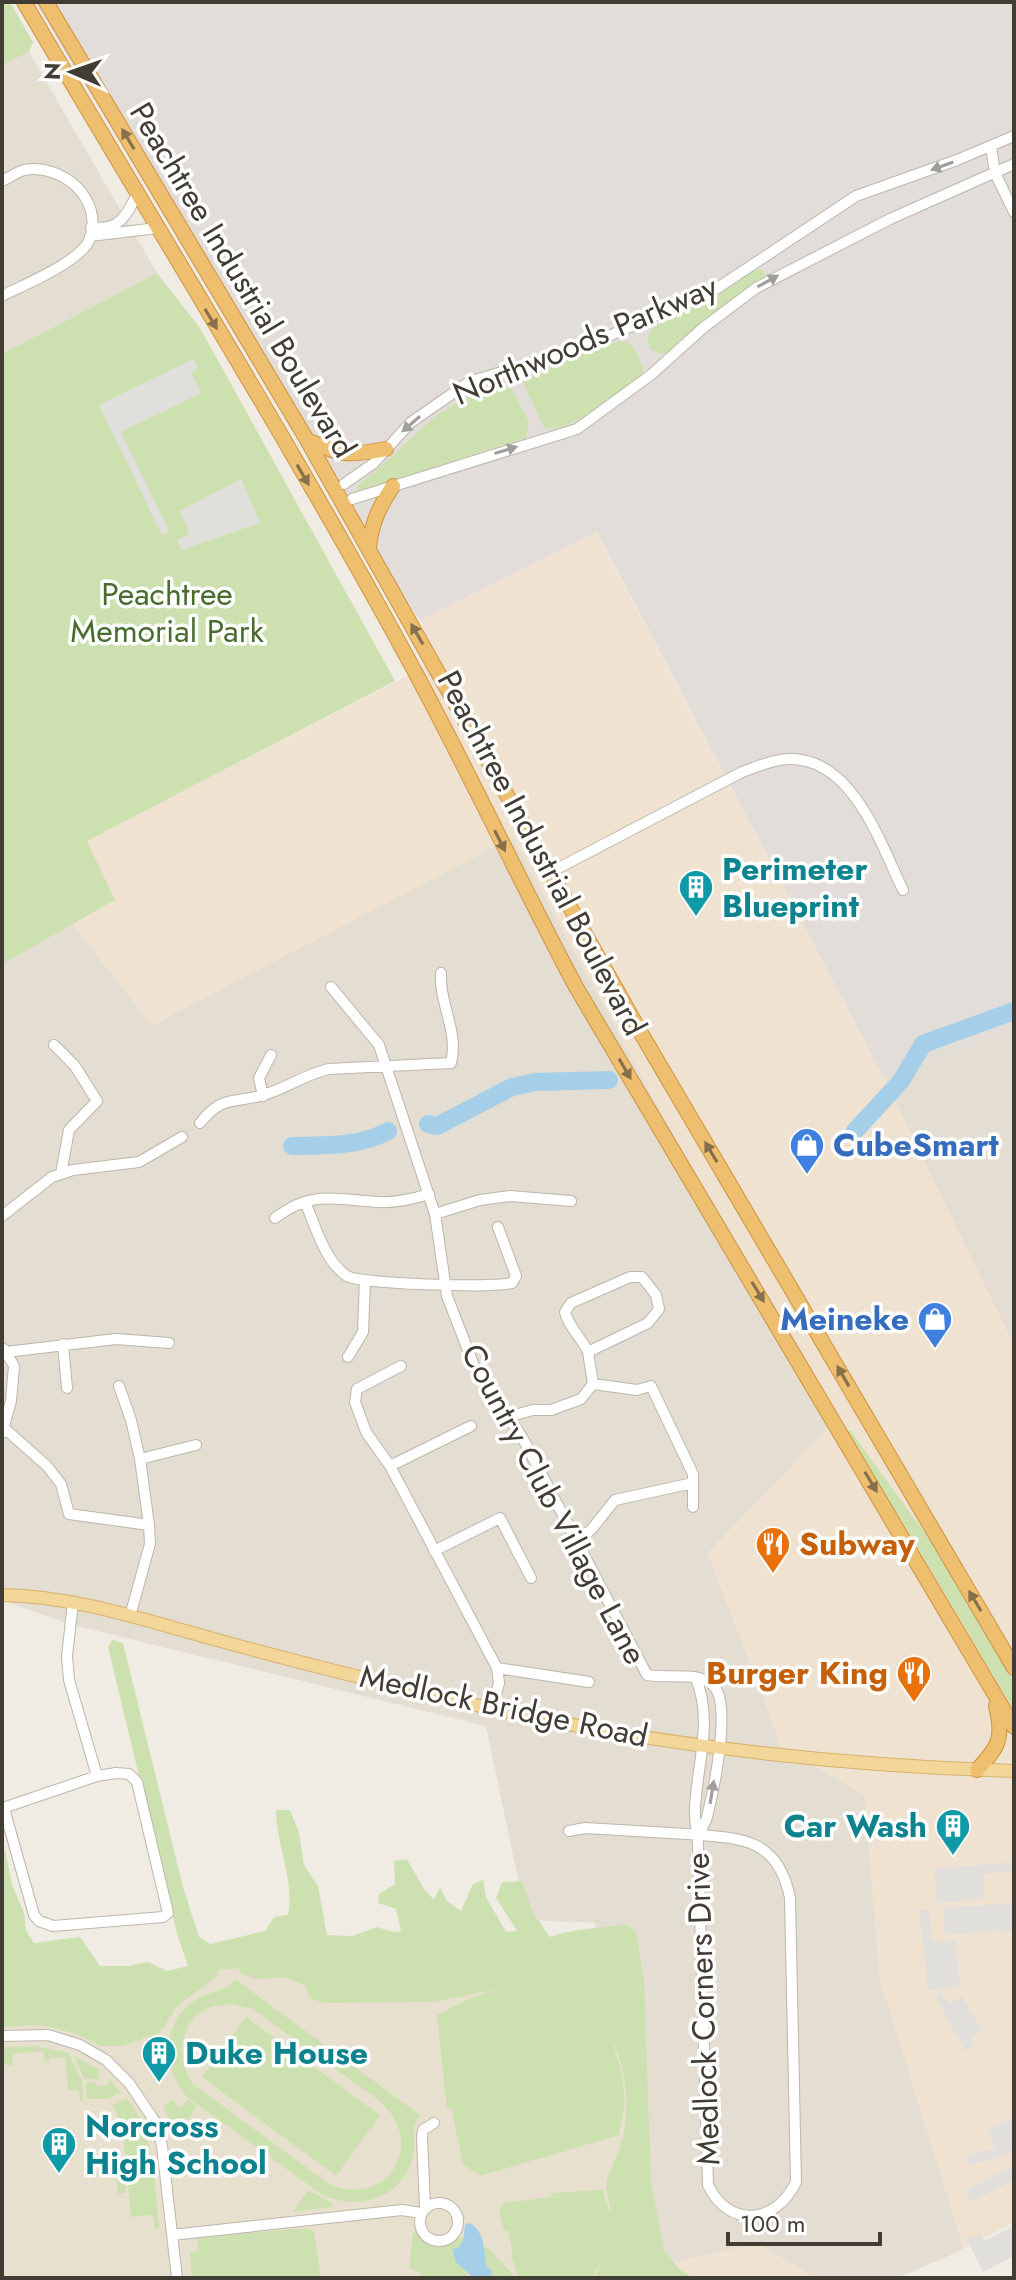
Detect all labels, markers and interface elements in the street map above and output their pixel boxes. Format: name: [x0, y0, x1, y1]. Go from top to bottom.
north arrow: [32, 32, 112, 112]
text: N: [36, 62, 68, 81]
street label: Peachtree Industrial Boulevard: [118, 94, 368, 466]
one-way arrow: [121, 128, 135, 150]
one-way arrow: [930, 160, 954, 172]
street label: Northwoods Parkway: [446, 263, 725, 416]
one-way arrow: [757, 275, 779, 289]
one-way arrow: [204, 308, 218, 330]
one-way arrow: [401, 415, 420, 433]
one-way arrow: [494, 443, 518, 456]
one-way arrow: [296, 464, 310, 486]
park label: Peachtree Memorial Park: [70, 571, 265, 654]
one-way arrow: [410, 623, 424, 645]
street label: Peachtree Industrial Boulevard: [426, 662, 658, 1044]
one-way arrow: [493, 829, 506, 852]
place label: Perimeter Blueprint: [722, 846, 868, 929]
building icon: Perimeter Blueprint: [677, 868, 715, 918]
one-way arrow: [617, 1057, 631, 1080]
place label: CubeSmart: [833, 1122, 1000, 1168]
shop icon: CubeSmart: [788, 1126, 826, 1176]
one-way arrow: [704, 1141, 718, 1163]
one-way arrow: [751, 1281, 765, 1303]
place label: Meineke: [780, 1296, 909, 1342]
shop icon: Meineke: [916, 1300, 954, 1350]
street label: Country Club Village Lane: [450, 1336, 658, 1672]
one-way arrow: [836, 1365, 850, 1388]
one-way arrow: [864, 1471, 878, 1493]
place label: Subway: [799, 1521, 915, 1567]
restaurant icon: Subway: [754, 1525, 792, 1575]
one-way arrow: [968, 1589, 982, 1612]
place label: Burger King: [706, 1650, 888, 1696]
street label: Medlock Bridge Road: [356, 1653, 652, 1759]
restaurant icon: Burger King: [895, 1654, 933, 1704]
one-way arrow: [706, 1780, 718, 1805]
place label: Car Wash: [784, 1803, 927, 1849]
building icon: Car Wash: [934, 1807, 972, 1857]
street label: Medlock Corners Drive: [675, 1852, 731, 2166]
place label: Duke House: [185, 2030, 368, 2076]
building icon: Duke House: [140, 2034, 178, 2084]
place label: Norcross High School: [85, 2103, 267, 2186]
building icon: Norcross High School: [40, 2125, 78, 2175]
scale bar: [728, 2196, 880, 2246]
text: 100 m: [740, 2206, 806, 2241]

